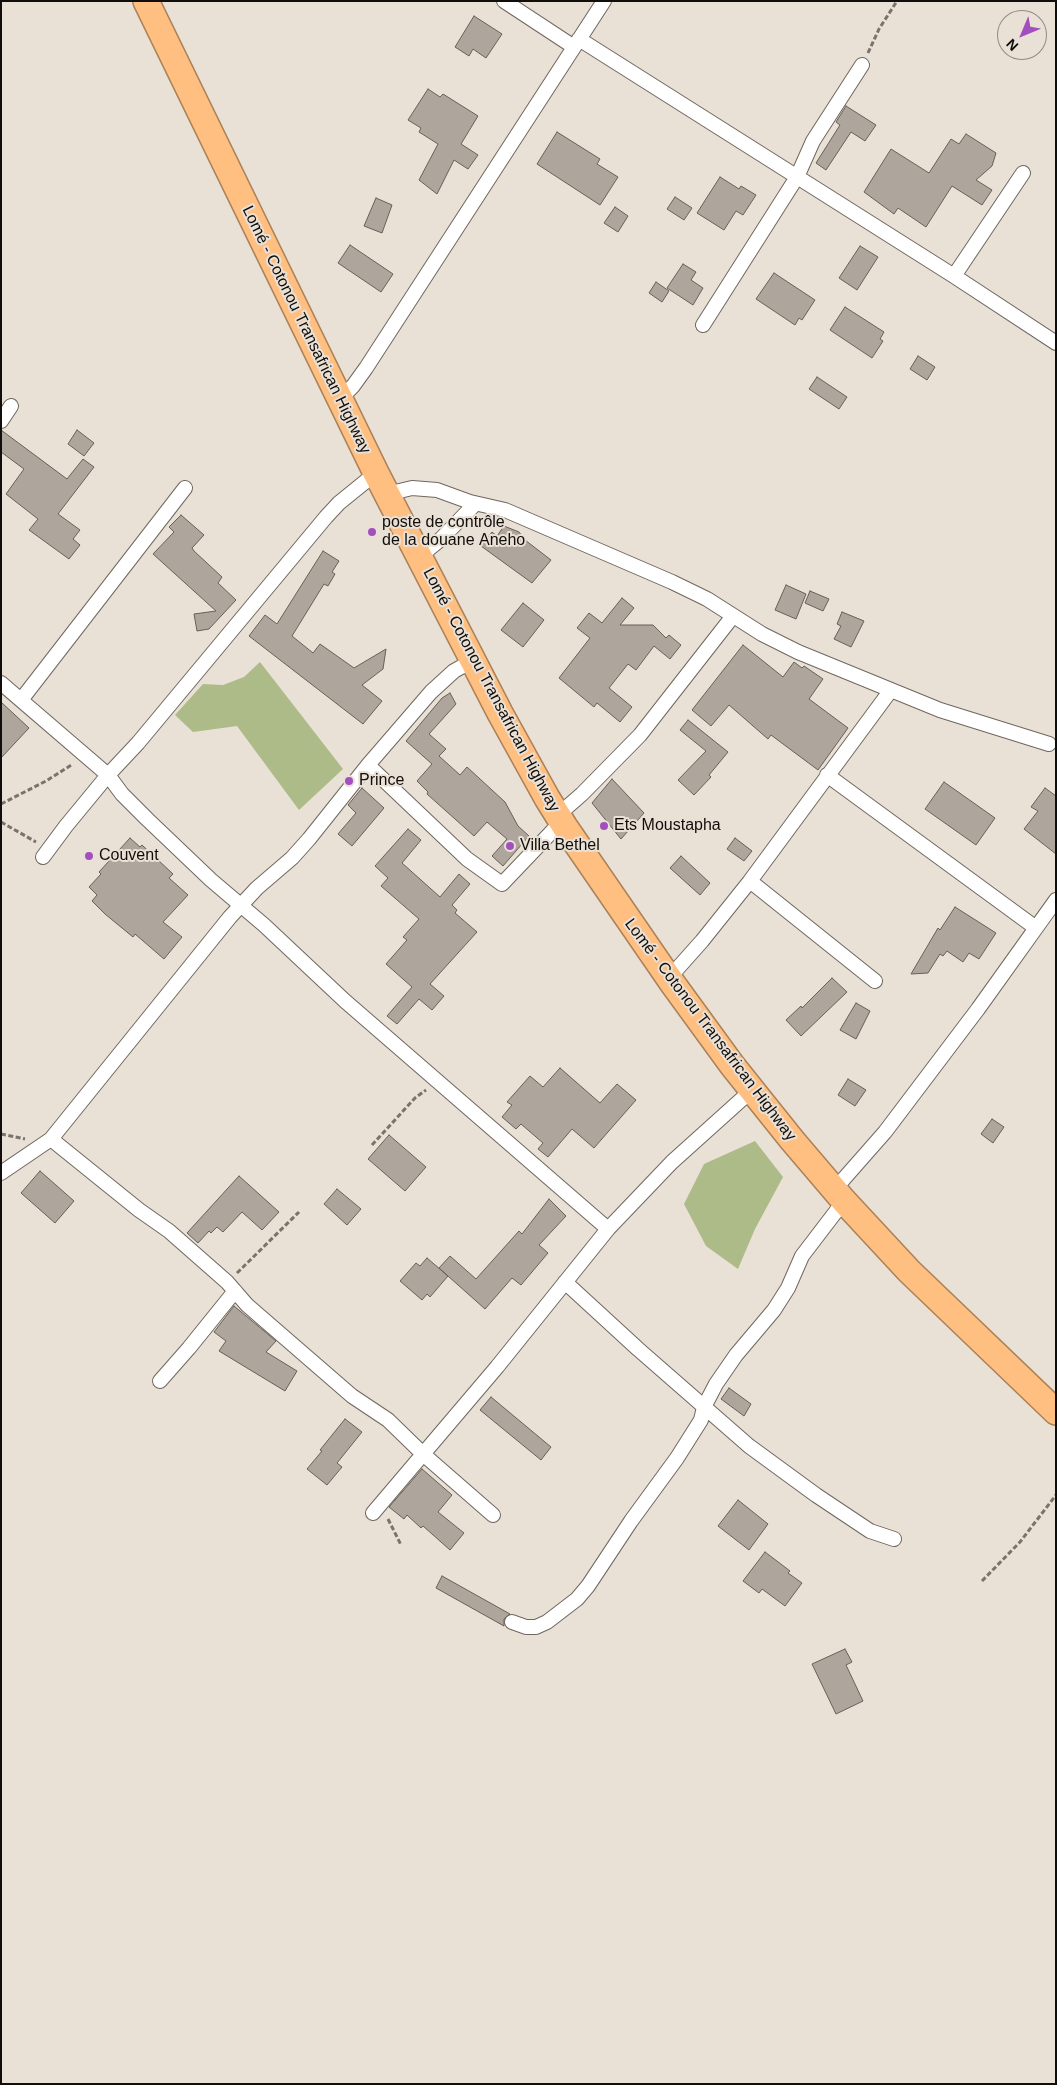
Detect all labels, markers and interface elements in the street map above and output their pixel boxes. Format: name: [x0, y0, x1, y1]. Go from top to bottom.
north arrow: [997, 10, 1047, 60]
text: N: [1003, 36, 1021, 54]
street label: Lomé - Cotonou Transafrican Highway: [237, 203, 375, 457]
place label: poste de contrôle de la douane Aneho: [382, 513, 525, 551]
marker: poste de contrôle de la douane Aneho: [366, 526, 378, 538]
street label: Lomé - Cotonou Transafrican Highway: [418, 565, 564, 815]
place label: Prince: [359, 771, 404, 791]
marker: Prince: [343, 775, 355, 787]
place label: Ets Moustapha: [614, 816, 721, 836]
marker: Ets Moustapha: [598, 820, 610, 832]
place label: Villa Bethel: [520, 836, 600, 856]
marker: Villa Bethel: [504, 840, 516, 852]
place label: Couvent: [99, 846, 159, 866]
marker: Couvent: [83, 850, 95, 862]
street label: Lomé - Cotonou Transafrican Highway: [620, 915, 800, 1145]

